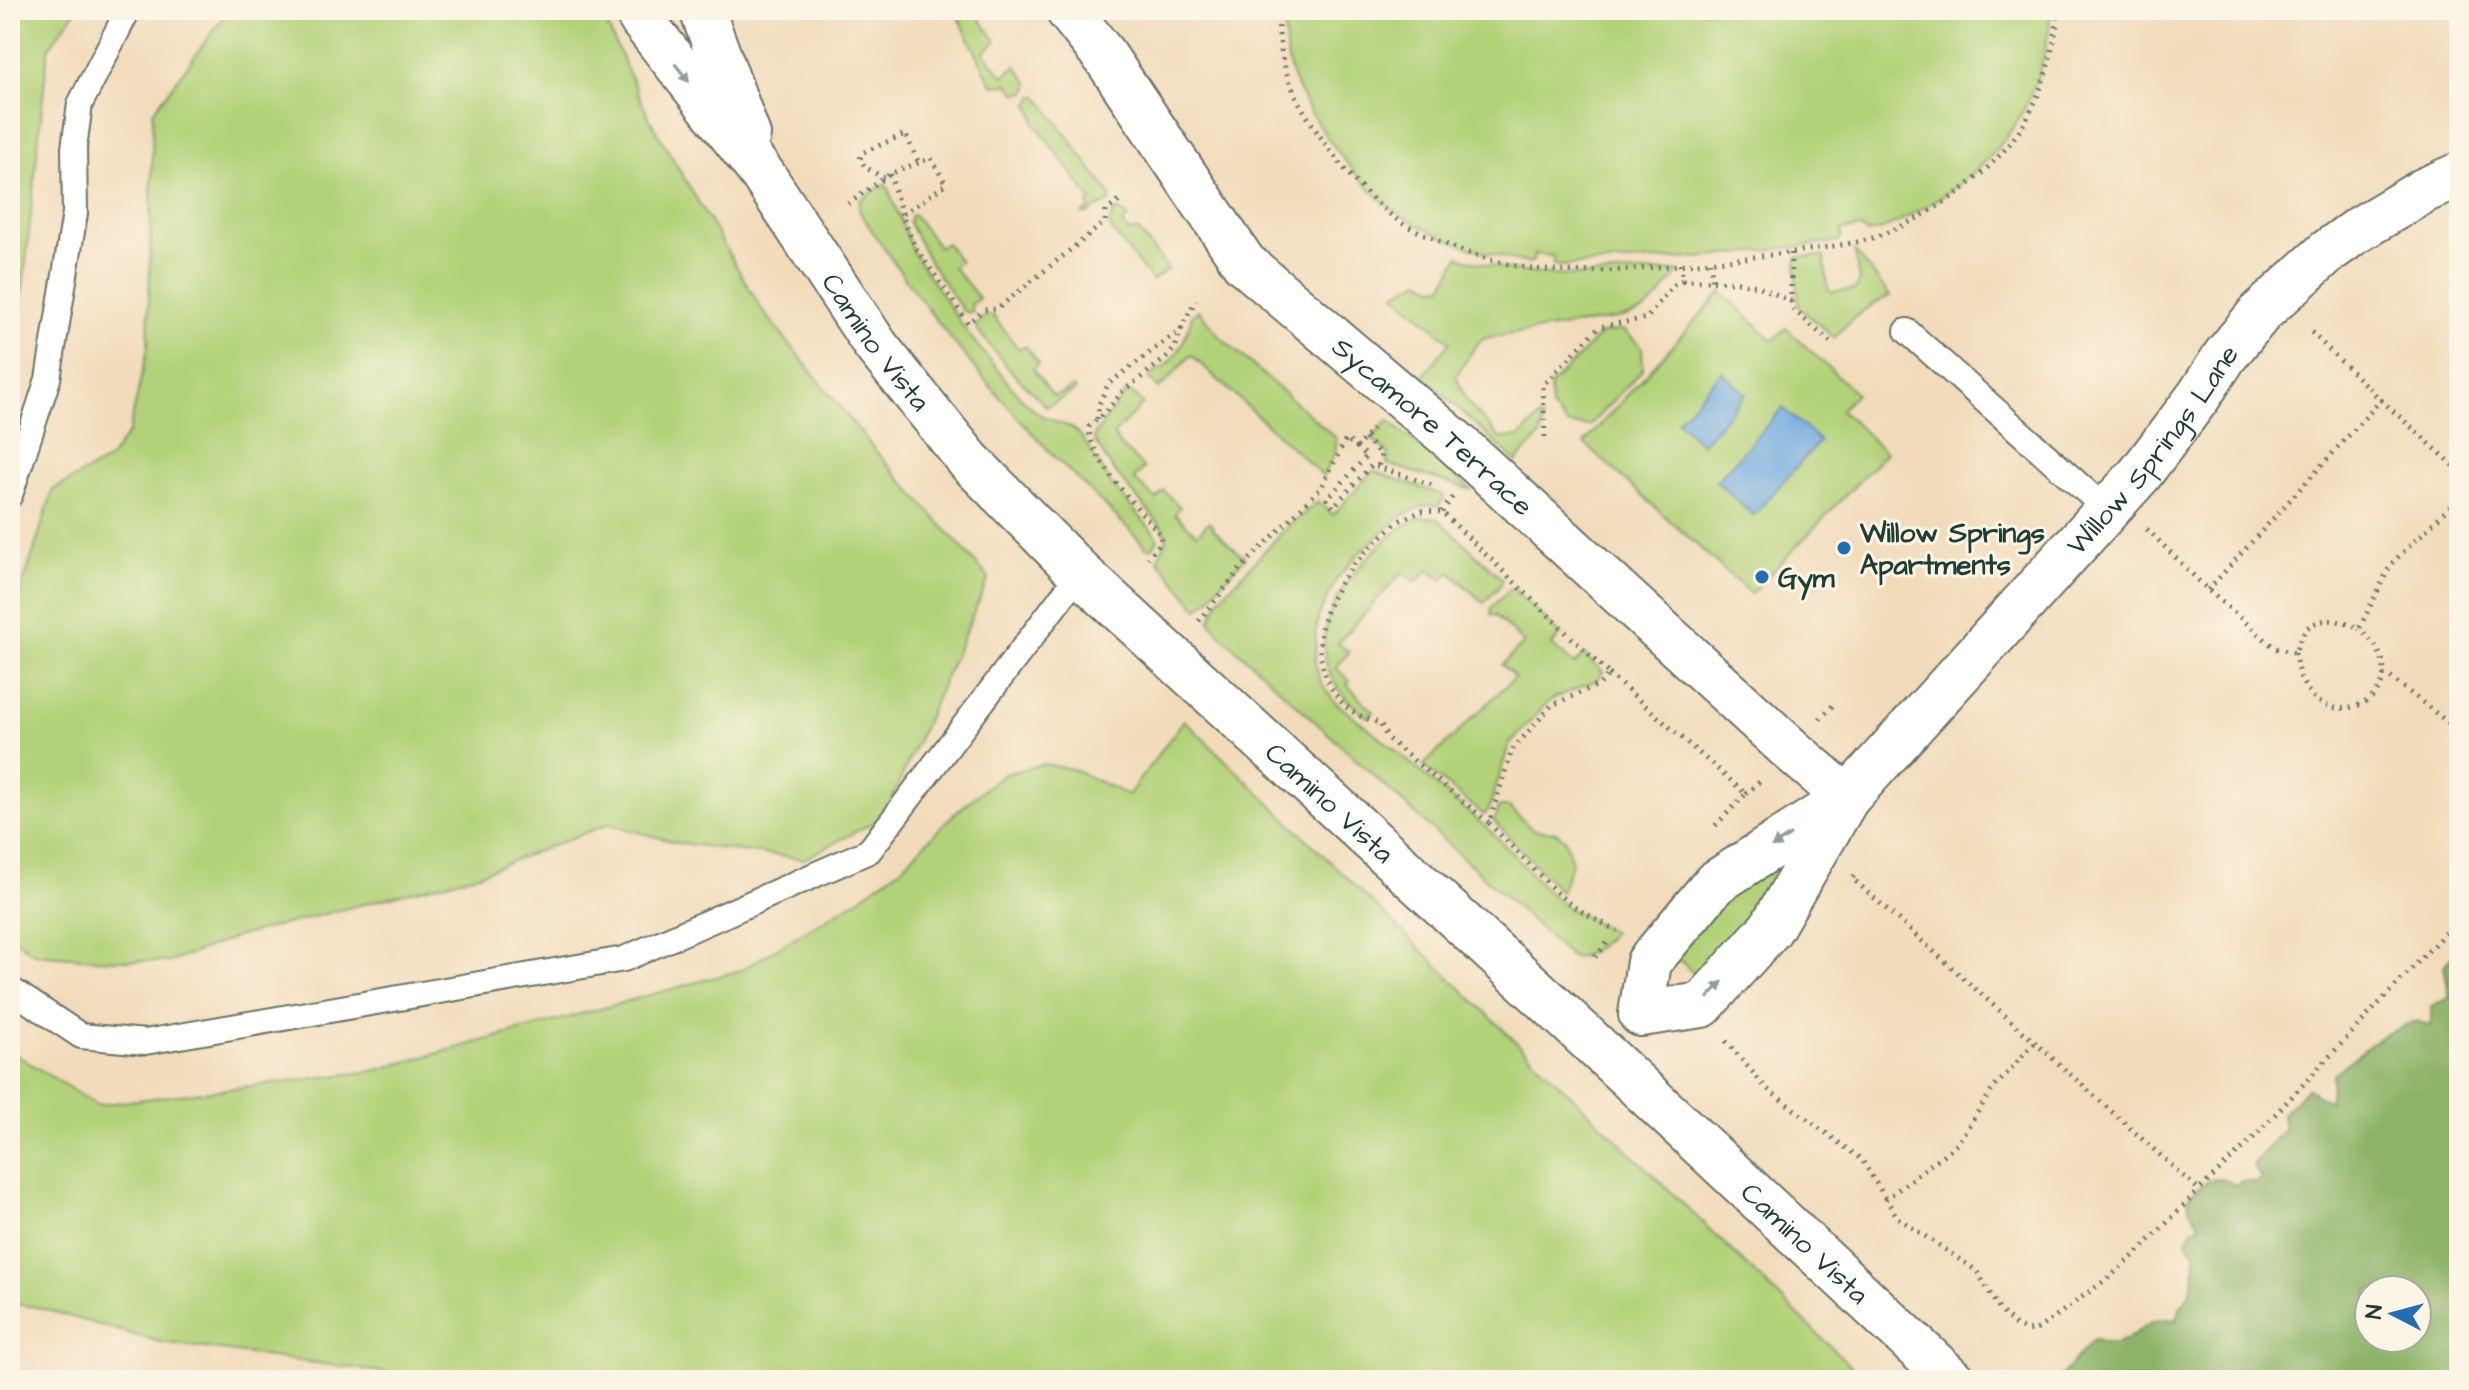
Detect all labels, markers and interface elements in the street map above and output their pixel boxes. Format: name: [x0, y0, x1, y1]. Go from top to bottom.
one-way arrow: [674, 63, 690, 83]
street label: Camino Vista: [812, 266, 939, 420]
street label: Sycamore Terrace: [1324, 328, 1541, 525]
street label: Willow Springs Lane: [2058, 336, 2248, 564]
place label: Willow Springs Apartments: [1859, 514, 2045, 586]
marker: Willow Springs Apartments: [1835, 539, 1853, 557]
place label: Gym: [1778, 559, 1836, 601]
marker: Gym: [1753, 568, 1771, 586]
street label: Camino Vista: [1256, 734, 1402, 872]
one-way arrow: [1770, 833, 1792, 847]
one-way arrow: [1706, 981, 1723, 1001]
street label: Camino Vista: [1732, 1174, 1877, 1313]
north arrow: [2353, 1274, 2433, 1354]
text: N: [2358, 1303, 2391, 1321]

